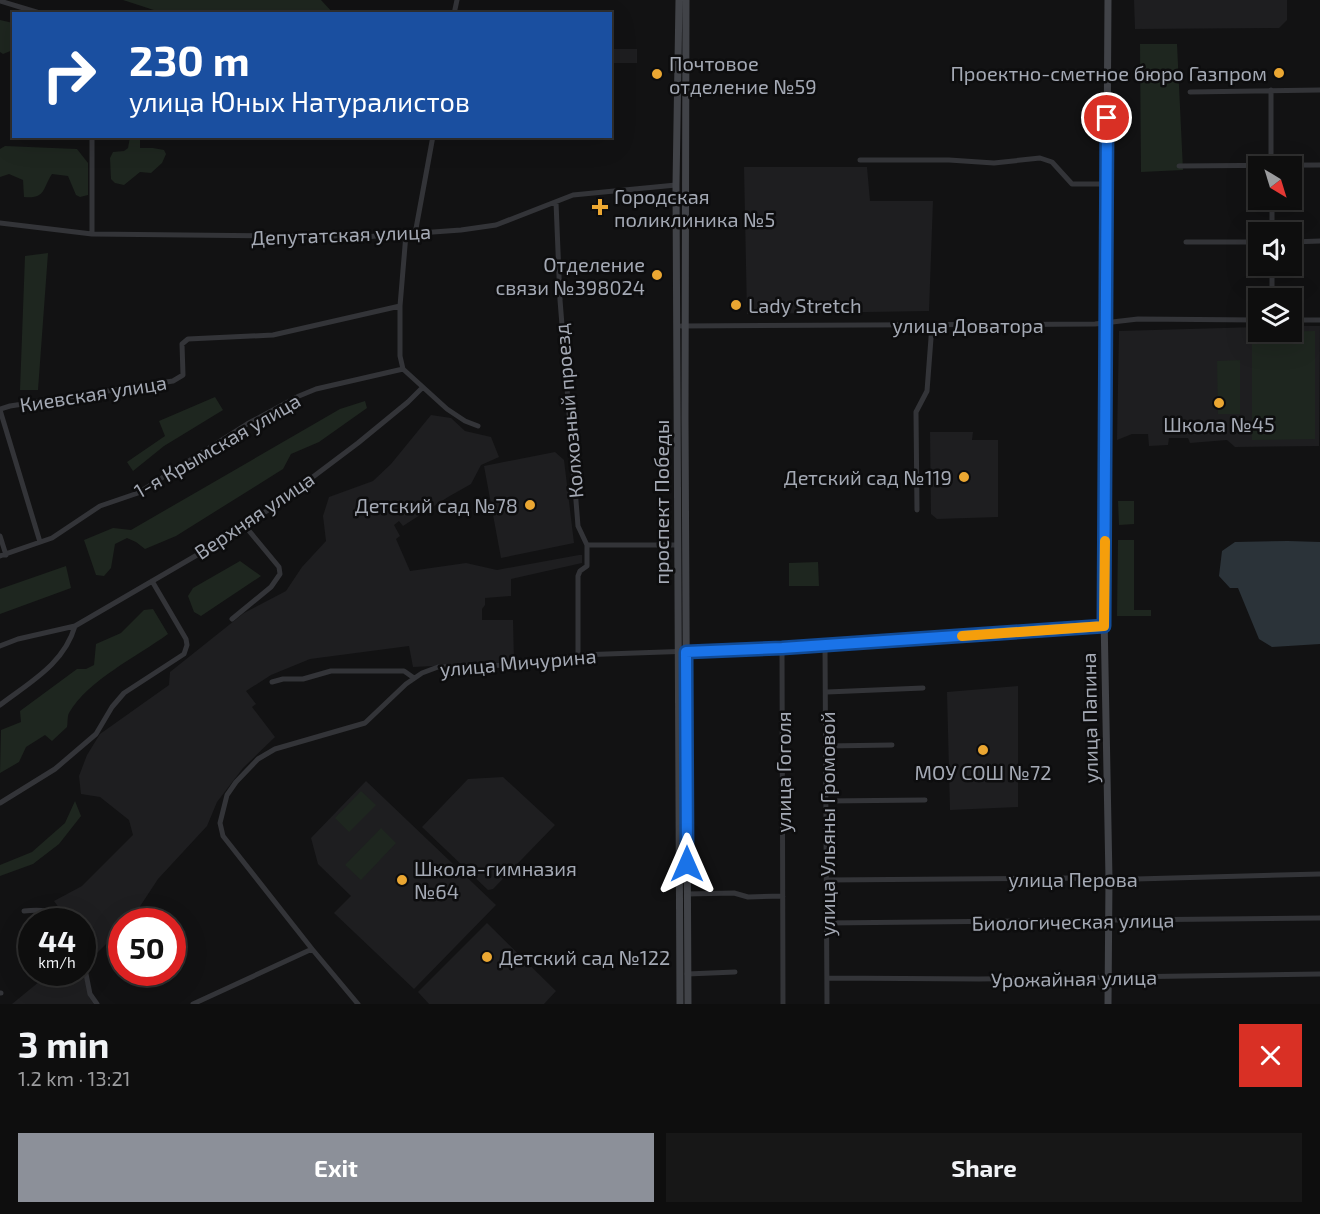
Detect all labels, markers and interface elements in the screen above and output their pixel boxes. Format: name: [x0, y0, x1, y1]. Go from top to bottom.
text: 230 m: [129, 34, 250, 84]
icon: right: [30, 36, 108, 114]
place label: Почтовое отделение №59: [669, 51, 817, 98]
place label: Проектно-сметное бюро Газпром: [950, 61, 1267, 85]
marker: Проектно-сметное бюро Газпром: [1272, 66, 1286, 80]
marker: Почтовое отделение №59: [650, 67, 664, 81]
text: улица Юных Натуралистов: [129, 85, 470, 117]
pin: [1081, 92, 1132, 143]
icon: arrive: [1090, 101, 1123, 134]
north arrow: [1248, 156, 1302, 210]
map controls: [1248, 156, 1302, 342]
place label: Городская поликлиника №5: [614, 184, 775, 231]
marker: Городская поликлиника №5: [591, 198, 609, 216]
street label: Депутатская улица: [251, 219, 431, 250]
button: sound: [1248, 222, 1302, 276]
place label: Отделение связи №398024: [495, 252, 645, 299]
marker: Отделение связи №398024: [650, 268, 664, 282]
button: layers: [1248, 288, 1302, 342]
place label: Lady Stretch: [748, 293, 862, 317]
marker: Lady Stretch: [729, 298, 743, 312]
street label: улица Доватора: [892, 313, 1044, 338]
street label: Колхозный проезд: [548, 323, 588, 499]
street label: Киевская улица: [18, 370, 168, 417]
street label: 1-я Крымская улица: [130, 388, 305, 503]
marker: Школа №45: [1212, 396, 1226, 410]
place label: Школа №45: [1163, 412, 1275, 436]
street label: проспект Победы: [649, 420, 673, 584]
place label: Детский сад №119: [784, 465, 952, 489]
street label: Верхняя улица: [190, 466, 319, 565]
marker: Детский сад №119: [957, 470, 971, 484]
place label: Детский сад №78: [355, 493, 518, 517]
marker: Детский сад №78: [523, 498, 537, 512]
street label: улица Мичурина: [439, 643, 597, 682]
street label: улица Папина: [1076, 652, 1103, 784]
street label: улица Гоголя: [771, 711, 796, 833]
street label: улица Ульяны Громовой: [815, 711, 840, 937]
marker: МОУ СОШ №72: [976, 743, 990, 757]
place label: МОУ СОШ №72: [915, 760, 1051, 784]
position arrow: [655, 832, 719, 896]
place label: Школа-гимназия №64: [414, 856, 577, 903]
street label: улица Перова: [1008, 867, 1138, 892]
marker: Школа-гимназия №64: [395, 873, 409, 887]
street label: Биологическая улица: [971, 907, 1175, 936]
speed limit sign: 50: [108, 908, 186, 986]
text: 44: [38, 922, 76, 958]
place label: Детский сад №122: [499, 945, 670, 969]
marker: Детский сад №122: [480, 950, 494, 964]
text: km/h: [38, 953, 76, 971]
street label: Урожайная улица: [991, 965, 1157, 992]
text: 3 min: [18, 1022, 109, 1065]
button: close: [1239, 1024, 1302, 1087]
text: 1.2 km · 13:21: [18, 1066, 131, 1090]
button: Exit: [18, 1133, 654, 1202]
button: Share: [666, 1133, 1302, 1202]

